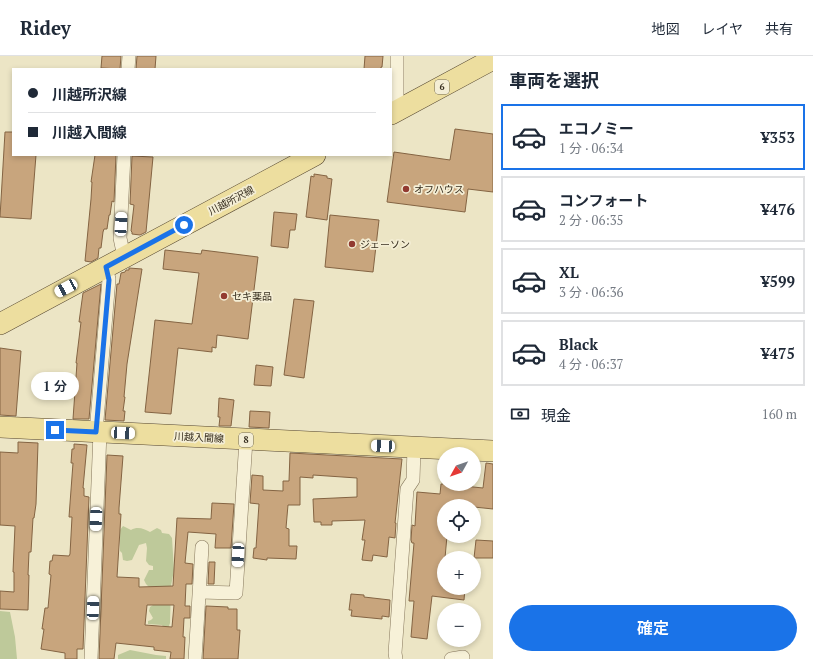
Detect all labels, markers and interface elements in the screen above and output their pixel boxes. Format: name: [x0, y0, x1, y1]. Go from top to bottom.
text: Ridey: [20, 15, 71, 40]
text: 地図: [651, 19, 679, 38]
text: レイヤ: [701, 19, 743, 38]
text: 共有: [765, 19, 793, 38]
text: 車両を選択: [509, 68, 599, 92]
road number: 6: [435, 80, 449, 94]
text: 川越所沢線: [52, 84, 127, 104]
text: エコノミー: [559, 118, 634, 138]
icon: car: [511, 119, 547, 155]
text: 川越入間線: [52, 122, 127, 142]
text: ¥353: [761, 127, 795, 147]
text: 1 分 · 06:34: [559, 139, 624, 157]
street label: 川越所沢線: [206, 183, 256, 218]
place label: オフハウス: [414, 183, 464, 196]
marker: オフハウス: [401, 184, 411, 194]
text: コンフォート: [559, 190, 649, 210]
icon: car: [511, 191, 547, 227]
text: ¥476: [761, 199, 795, 219]
text: 2 分 · 06:35: [559, 211, 624, 229]
car: [114, 212, 128, 236]
route start: [175, 216, 193, 234]
place label: ジェーソン: [360, 238, 410, 251]
marker: ジェーソン: [347, 239, 357, 249]
text: XL: [559, 262, 579, 282]
icon: car: [511, 263, 547, 299]
text: ¥599: [761, 271, 795, 291]
car: [53, 277, 79, 299]
text: 3 分 · 06:36: [559, 283, 624, 301]
place label: セキ薬品: [232, 290, 272, 303]
marker: セキ薬品: [219, 291, 229, 301]
text: Black: [559, 334, 598, 354]
icon: car: [511, 335, 547, 371]
text: ¥475: [761, 343, 795, 363]
text: 4 分 · 06:37: [559, 355, 624, 373]
callout: 1 分: [31, 372, 79, 400]
text: 1 分: [43, 377, 67, 395]
icon: cash: [509, 403, 531, 425]
text: 現金: [541, 405, 571, 425]
text: 160 m: [762, 405, 797, 423]
route end: [46, 421, 64, 439]
car: [111, 426, 135, 440]
street label: 川越入間線: [174, 430, 224, 445]
road number: 8: [239, 433, 253, 447]
car: [371, 439, 395, 453]
north arrow: [437, 447, 481, 491]
map controls: [437, 447, 481, 647]
button: locate: [437, 499, 481, 543]
car: [90, 507, 102, 531]
car: [231, 543, 245, 567]
button: +: [437, 551, 481, 595]
car: [87, 596, 99, 620]
button: −: [437, 603, 481, 647]
button: 確定: [509, 605, 797, 651]

